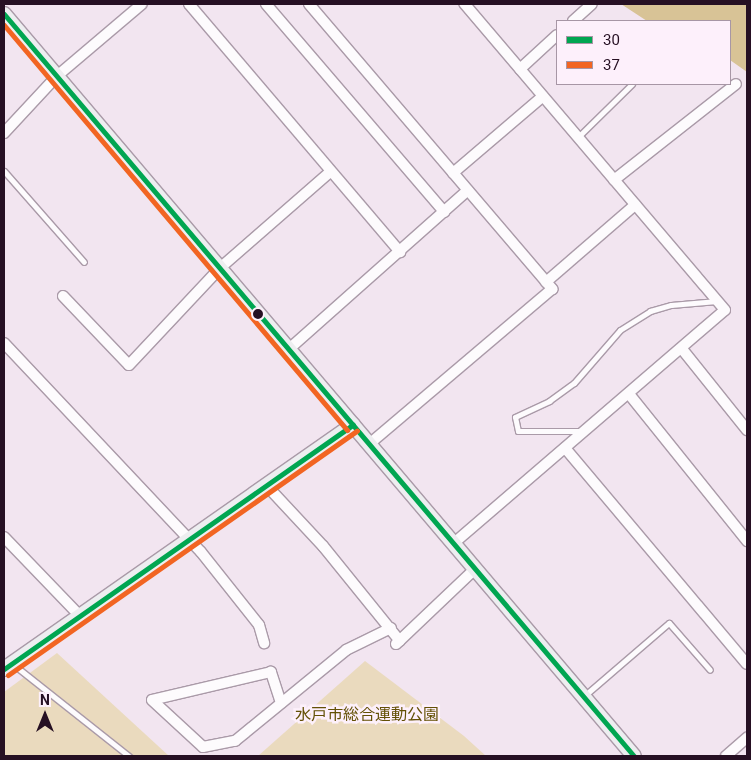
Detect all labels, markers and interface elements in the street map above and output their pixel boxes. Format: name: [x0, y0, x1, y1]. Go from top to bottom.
legend: [556, 20, 731, 85]
text: 30: [603, 31, 620, 49]
text: 37: [603, 56, 620, 74]
unlabelled marker: [253, 309, 263, 319]
north arrow: [20, 690, 70, 740]
text: N: [40, 692, 50, 708]
park label: 水戸市総合運動公園: [295, 705, 439, 725]

